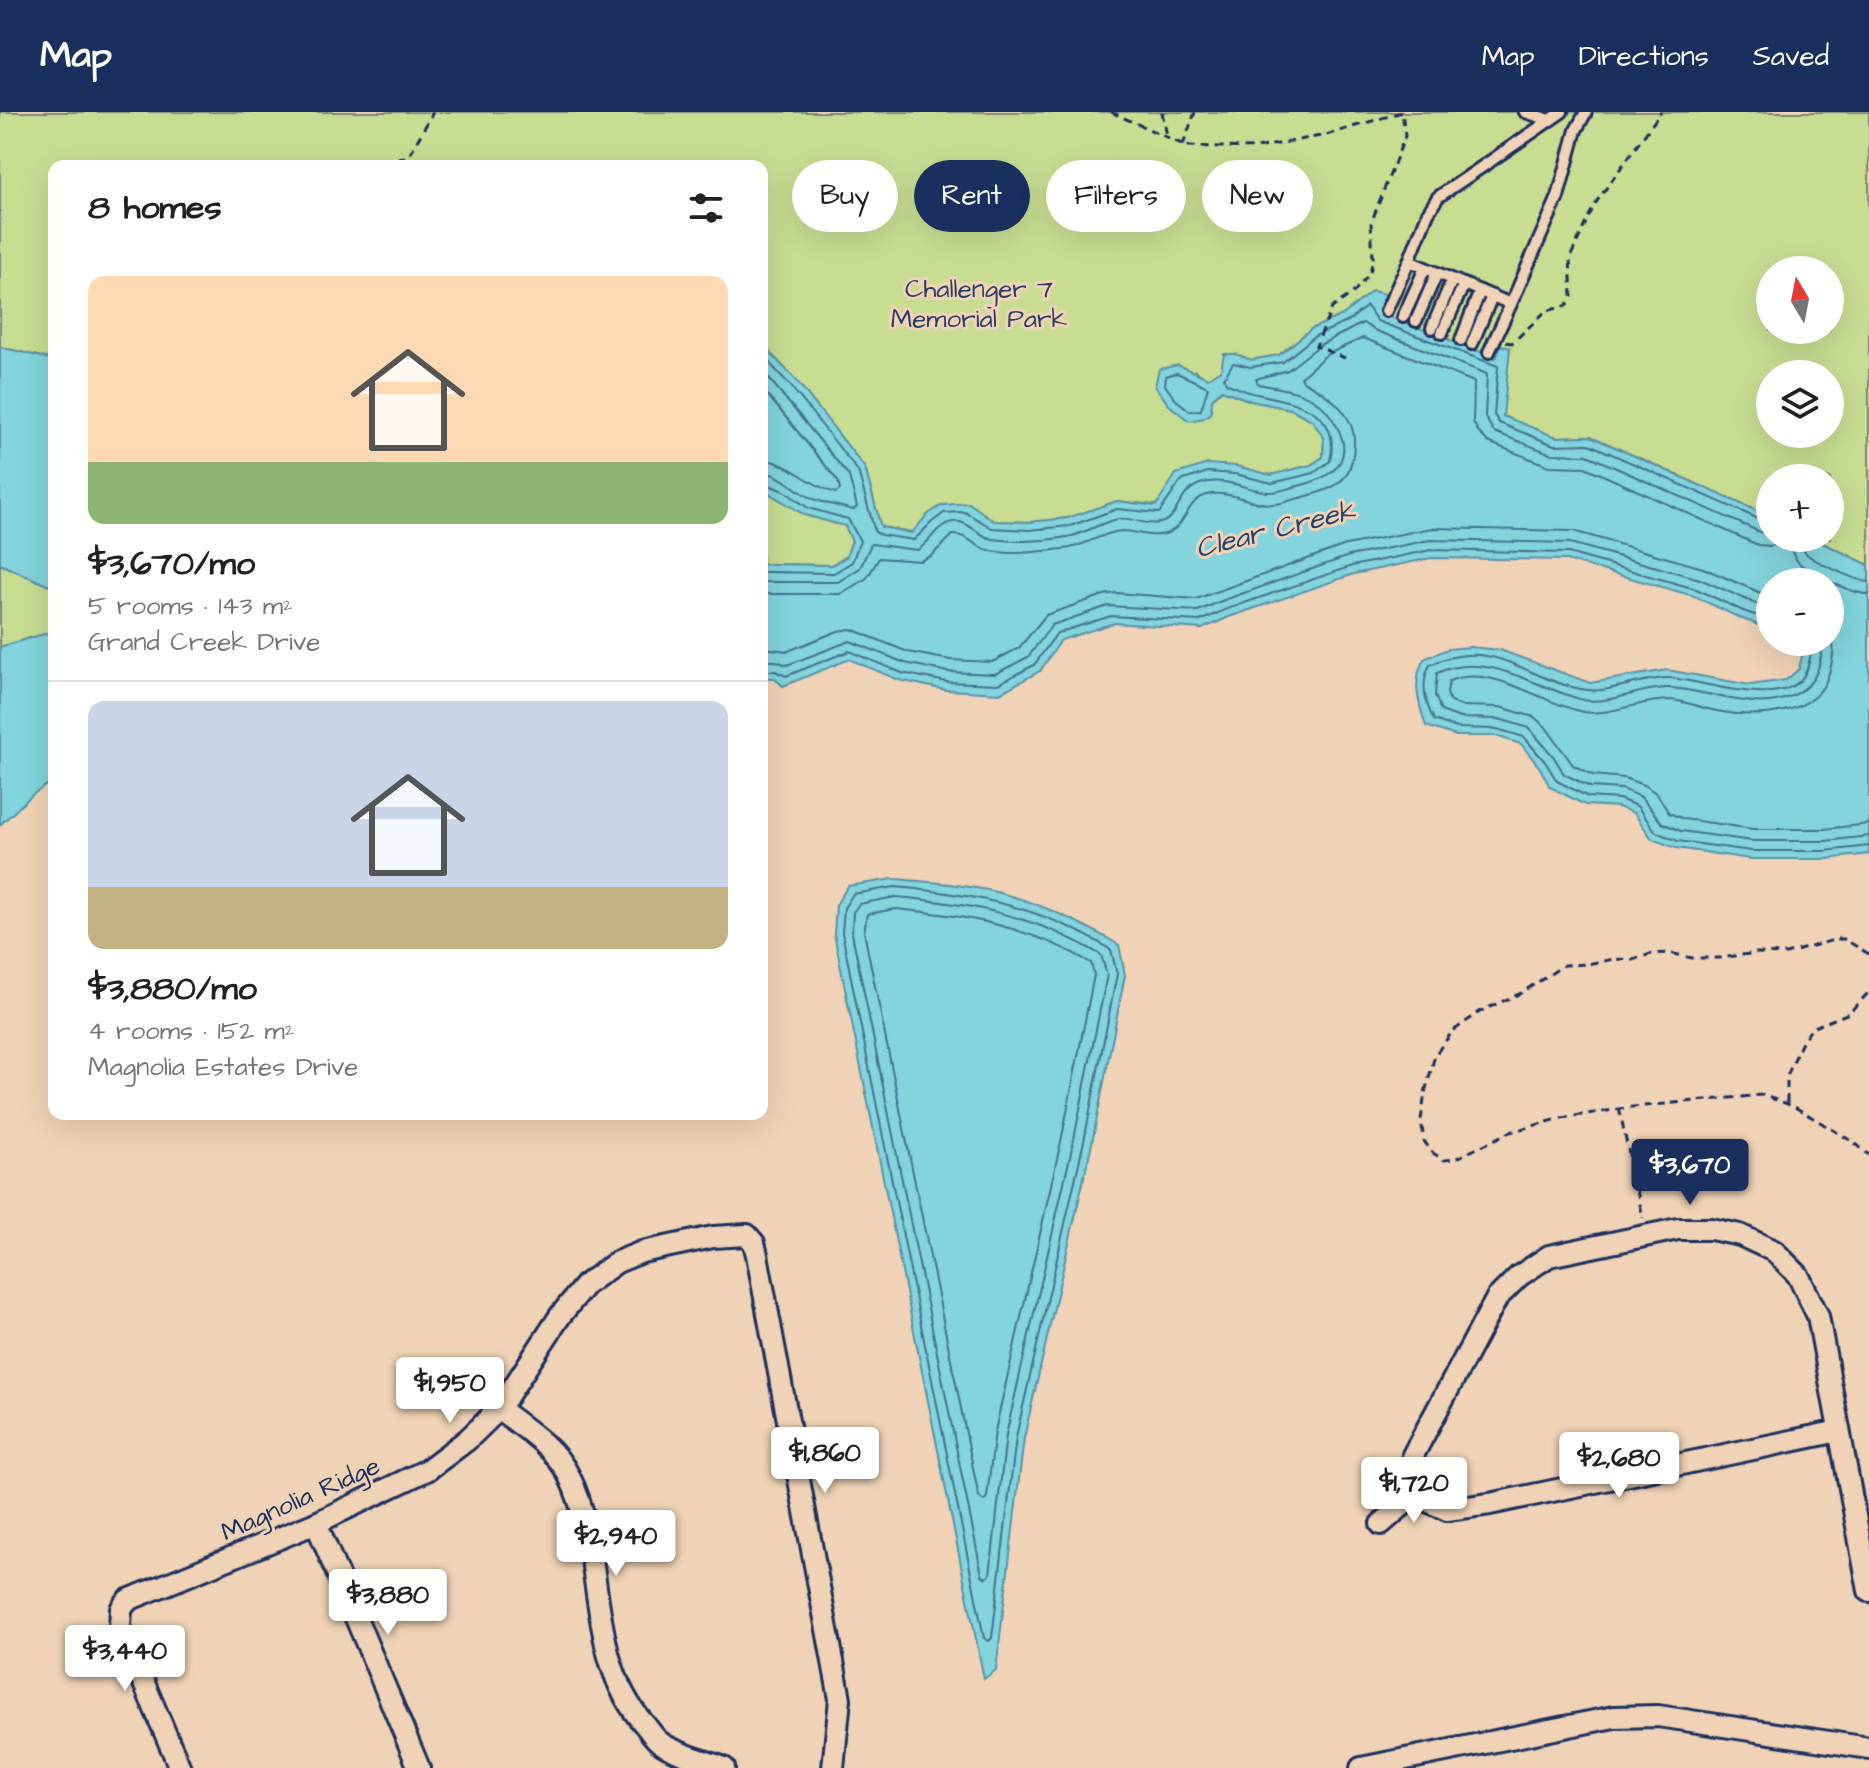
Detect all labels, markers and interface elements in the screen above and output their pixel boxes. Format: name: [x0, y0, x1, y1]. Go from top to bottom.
text: Map: [40, 30, 112, 82]
text: Map: [1482, 37, 1535, 76]
text: Directions: [1579, 37, 1709, 76]
text: Saved: [1753, 37, 1829, 76]
chip: Buy: [792, 160, 898, 232]
chip: Rent: [914, 160, 1030, 232]
chip: Filters: [1046, 160, 1186, 232]
chip: New: [1202, 160, 1313, 232]
text: 8 homes: [88, 184, 222, 232]
icon: filters: [684, 186, 728, 230]
north arrow: [1756, 256, 1844, 344]
map controls: [1756, 256, 1844, 656]
park label: Challenger 7 Memorial Park: [891, 271, 1067, 337]
icon: home: [336, 328, 480, 472]
button: layers: [1756, 360, 1844, 448]
button: +: [1756, 464, 1844, 552]
water label: Clear Creek: [1192, 491, 1360, 568]
text: $3,670/mo: [88, 540, 255, 588]
button: −: [1756, 568, 1844, 656]
text: 5 rooms · 143 m²: [88, 588, 293, 624]
text: Grand Creek Drive: [88, 624, 320, 660]
icon: home: [336, 753, 480, 897]
text: $3,880/mo: [88, 965, 257, 1013]
text: 4 rooms · 152 m²: [88, 1013, 294, 1049]
text: Magnolia Estates Drive: [88, 1049, 358, 1085]
pin: $3,670: [1625, 1139, 1755, 1207]
text: $3,670: [1649, 1147, 1731, 1183]
pin: $1,950: [385, 1357, 515, 1425]
text: $1,950: [414, 1365, 486, 1401]
pin: $1,860: [760, 1427, 890, 1495]
pin: $2,680: [1554, 1432, 1684, 1500]
text: $1,860: [789, 1435, 861, 1471]
text: $2,680: [1577, 1440, 1661, 1476]
street label: Magnolia Ridge: [215, 1448, 387, 1552]
pin: $1,720: [1349, 1457, 1479, 1525]
text: $1,720: [1379, 1465, 1449, 1501]
pin: $2,940: [551, 1510, 681, 1578]
text: $2,940: [575, 1518, 657, 1554]
pin: $3,880: [323, 1569, 453, 1637]
text: $3,880: [347, 1577, 429, 1613]
pin: $3,440: [60, 1625, 190, 1693]
text: $3,440: [83, 1633, 167, 1669]

